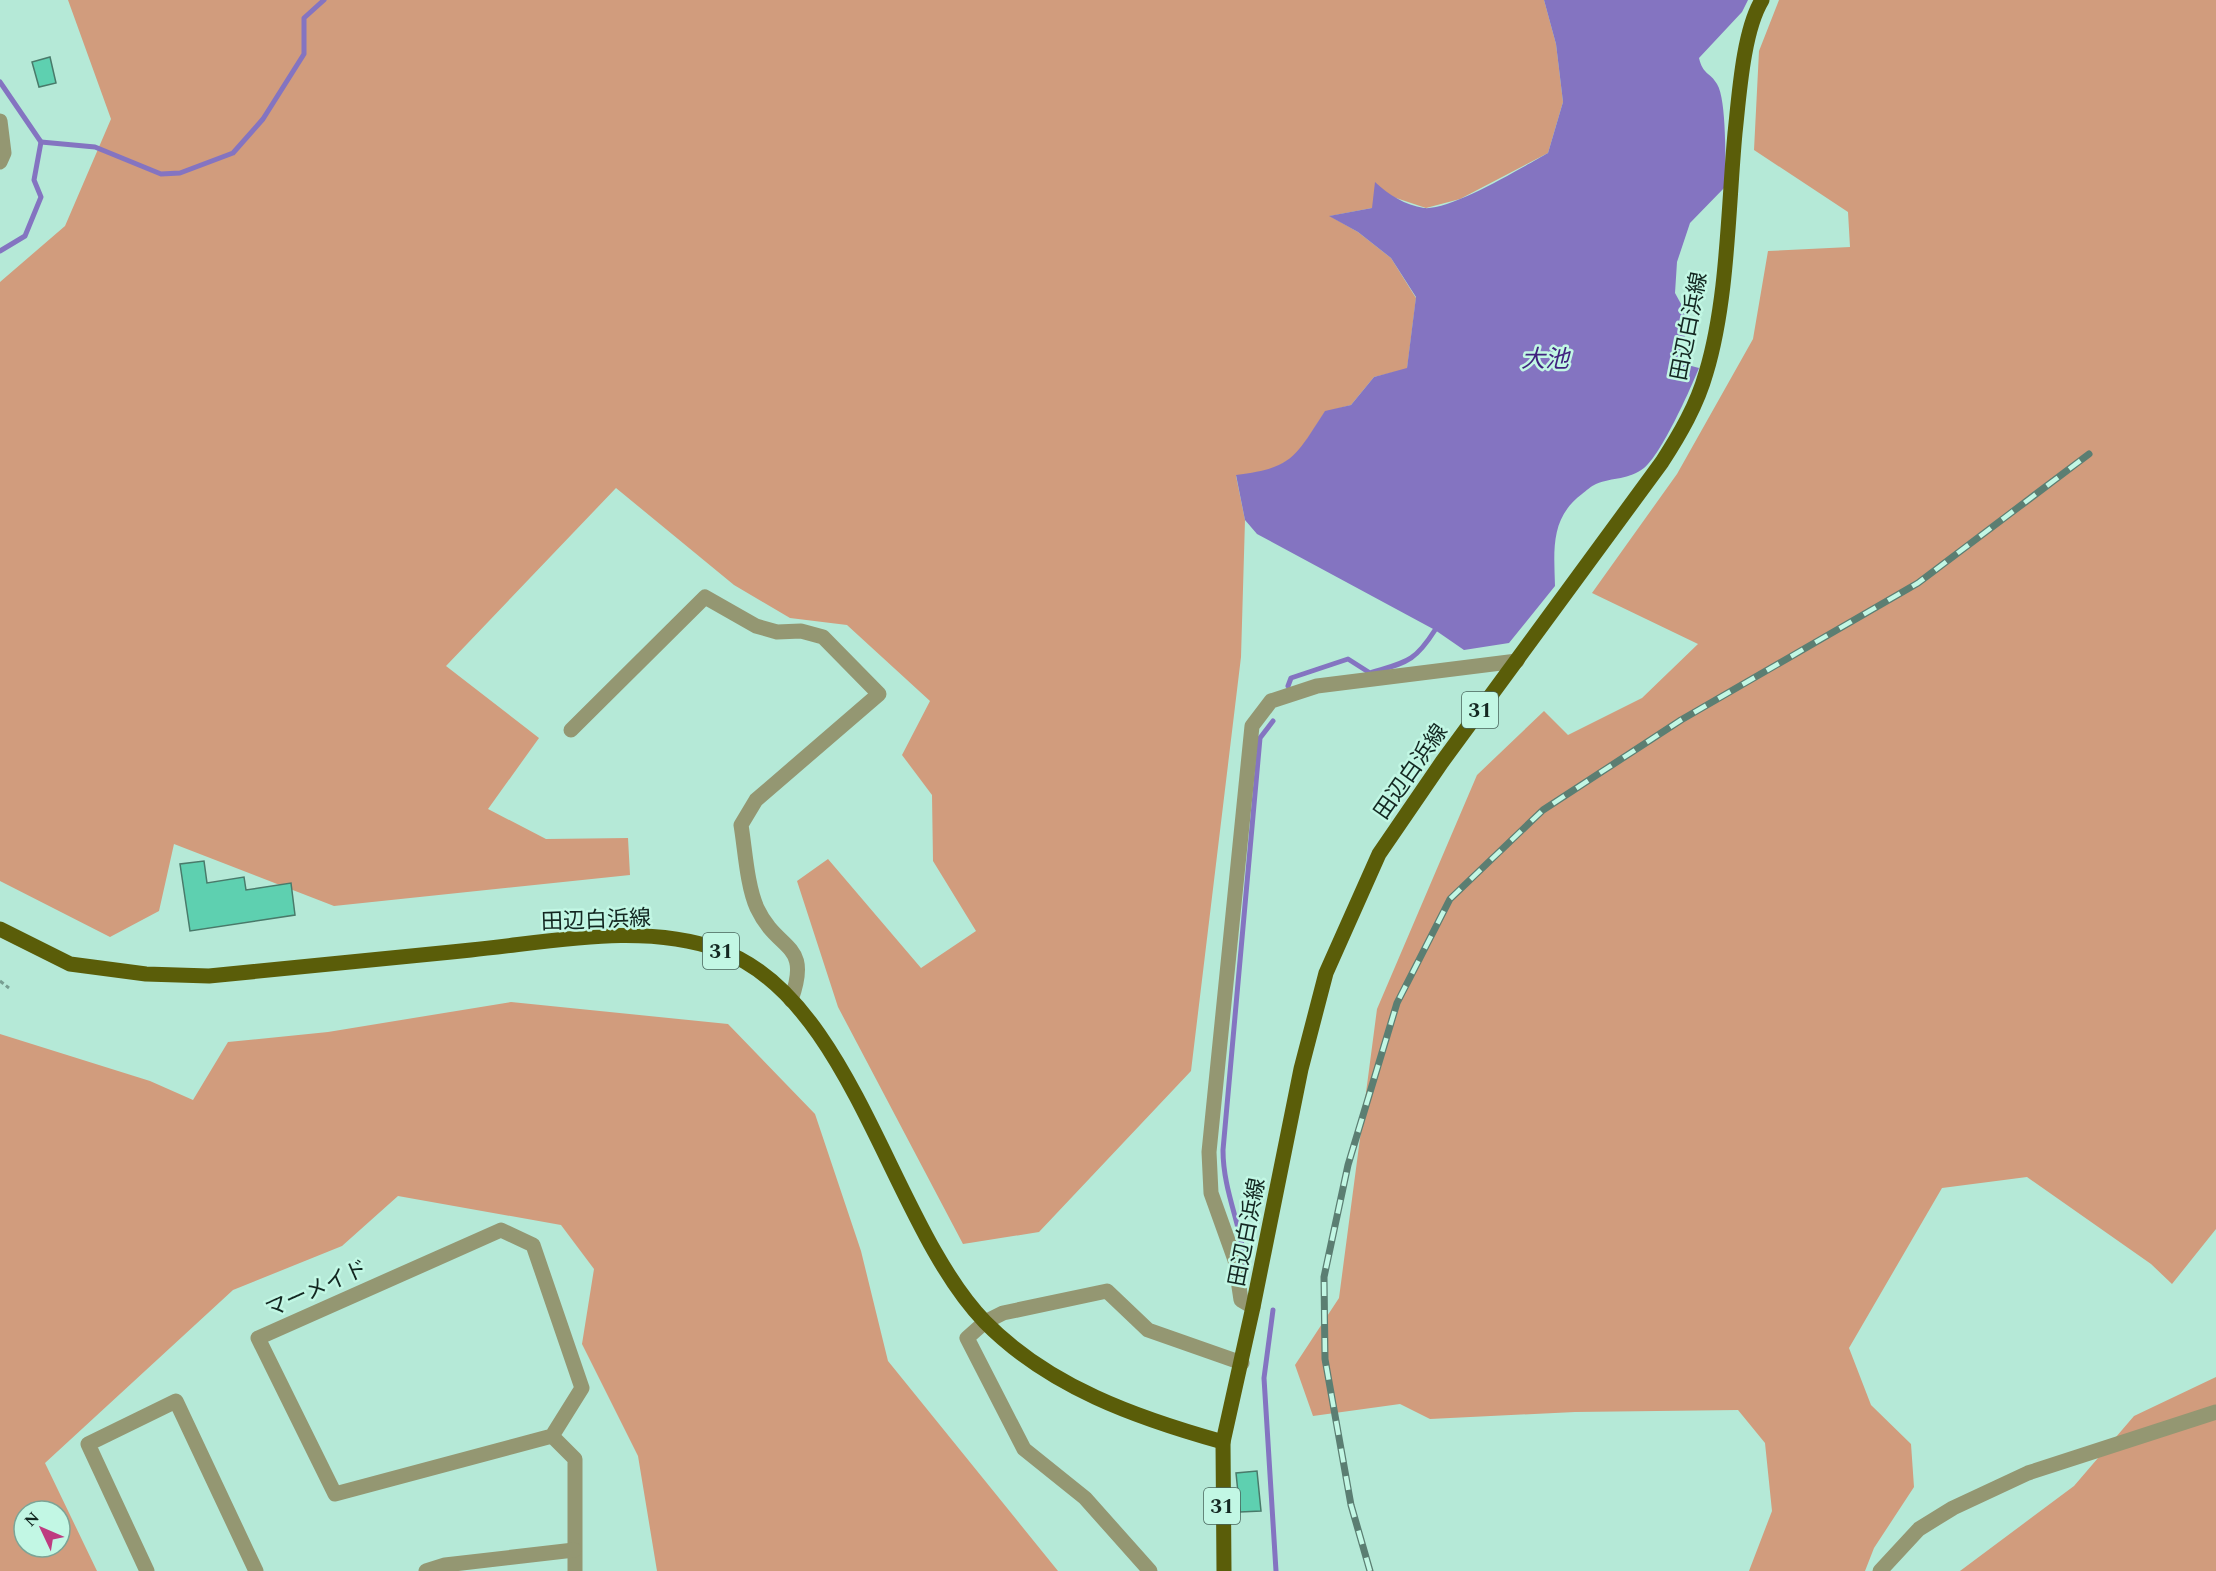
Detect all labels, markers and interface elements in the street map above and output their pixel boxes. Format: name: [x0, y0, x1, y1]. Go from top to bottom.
street label: 田辺白浜線: [1663, 269, 1716, 383]
water label: 大池: [1521, 342, 1571, 378]
road number: 31: [1462, 692, 1498, 728]
street label: 田辺白浜線: [1366, 717, 1456, 826]
street label: 田辺白浜線: [541, 902, 652, 939]
road number: 31: [703, 933, 739, 969]
street label: 田辺白浜線: [1221, 1175, 1274, 1289]
street label: マーメイド: [260, 1252, 373, 1327]
road number: 31: [1204, 1488, 1240, 1524]
north arrow: [12, 1499, 72, 1559]
text: N: [19, 1506, 45, 1532]

